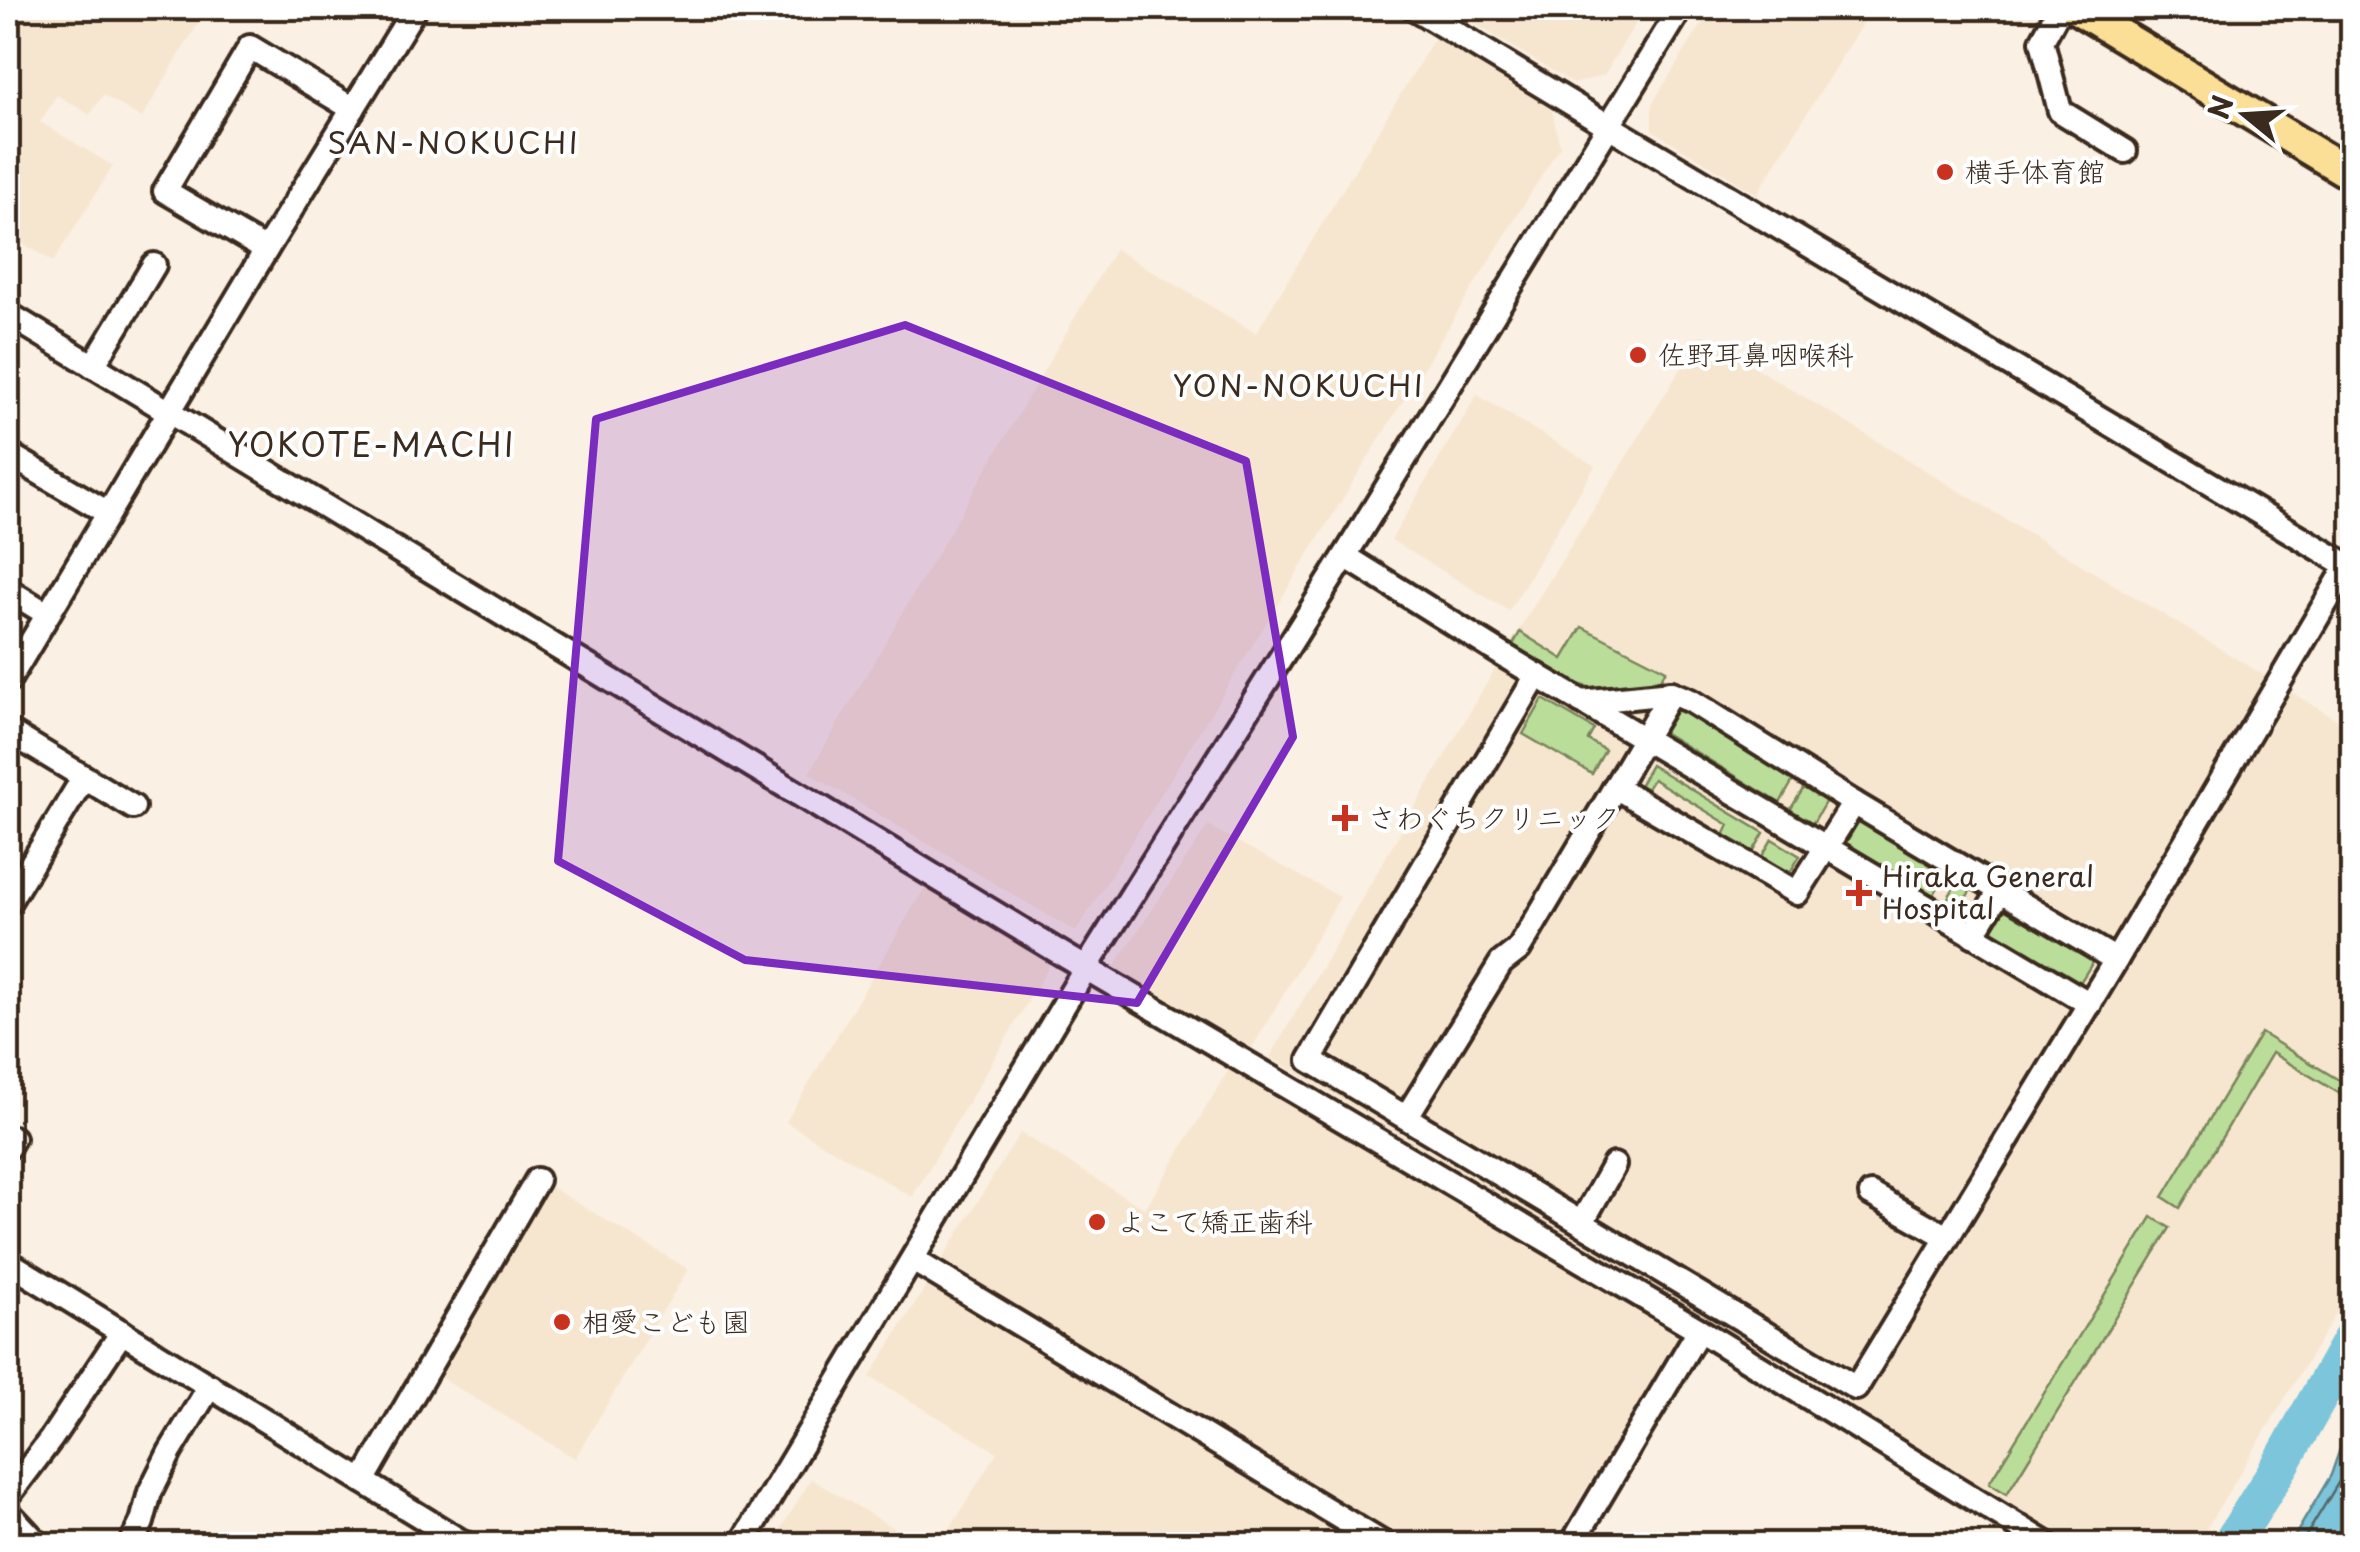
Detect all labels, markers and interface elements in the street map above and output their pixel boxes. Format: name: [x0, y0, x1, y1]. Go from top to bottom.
north arrow: [2195, 65, 2295, 165]
text: N: [2196, 90, 2244, 124]
district label: SAN-NOKUCHI: [328, 119, 580, 164]
place label: 横手体育館: [1965, 149, 2105, 192]
marker: 横手体育館: [1934, 161, 1956, 183]
place label: 佐野耳鼻咽喉科: [1658, 332, 1854, 375]
marker: 佐野耳鼻咽喉科: [1627, 344, 1649, 366]
district label: YON-NOKUCHI: [1172, 362, 1426, 407]
district label: YOKOTE-MACHI: [228, 420, 516, 468]
place label: さわぐちクリニック: [1368, 795, 1620, 838]
marker: さわぐちクリニック: [1332, 805, 1358, 831]
place label: Hiraka General Hospital: [1882, 854, 2094, 929]
marker: Hiraka General Hospital: [1846, 880, 1872, 906]
place label: よこて矯正歯科: [1117, 1199, 1313, 1242]
marker: よこて矯正歯科: [1086, 1211, 1108, 1233]
place label: 相愛こども園: [582, 1299, 750, 1342]
marker: 相愛こども園: [551, 1311, 573, 1333]

